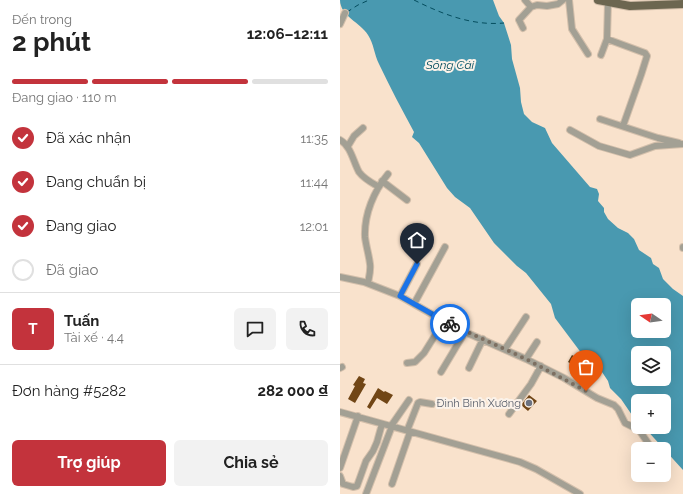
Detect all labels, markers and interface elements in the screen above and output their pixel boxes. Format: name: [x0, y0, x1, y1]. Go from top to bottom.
text: Đến trong: [12, 12, 72, 27]
text: 12:06–12:11: [247, 25, 328, 43]
text: 2 phút: [12, 27, 91, 57]
water label: Sông Cái: [425, 58, 475, 72]
text: Đang giao · 110 m: [12, 90, 116, 105]
icon: check: [12, 127, 34, 149]
text: Đã xác nhận: [46, 129, 131, 147]
text: 11:35: [300, 131, 328, 146]
icon: check: [12, 171, 34, 193]
text: Đang chuẩn bị: [46, 173, 146, 191]
text: 11:44: [300, 175, 328, 190]
icon: check: [12, 215, 34, 237]
text: Đang giao: [46, 217, 116, 235]
text: 12:01: [300, 219, 328, 234]
pin: [400, 223, 434, 264]
icon: home: [406, 229, 428, 251]
text: Đã giao: [46, 261, 98, 279]
north arrow: [631, 298, 671, 338]
map controls: [631, 298, 671, 482]
courier: [430, 304, 470, 344]
button: chat: [234, 308, 276, 350]
button: phone: [286, 308, 328, 350]
text: Tuấn: [64, 312, 99, 330]
icon: bike: [439, 313, 461, 335]
text: T: [28, 320, 38, 338]
text: Tài xế · 4.4: [64, 330, 124, 345]
button: layers: [631, 346, 671, 386]
pin: [569, 350, 603, 391]
icon: bag: [575, 356, 597, 378]
text: Đơn hàng #5282: [12, 382, 126, 400]
text: 282 000 ₫: [258, 382, 328, 400]
button: +: [631, 394, 671, 434]
place label: Đình Bình Xương: [437, 397, 521, 410]
marker: Đình Bình Xương: [524, 398, 534, 408]
button: Trợ giúp: [12, 440, 166, 486]
button: Chia sẻ: [174, 440, 328, 486]
button: −: [631, 442, 671, 482]

